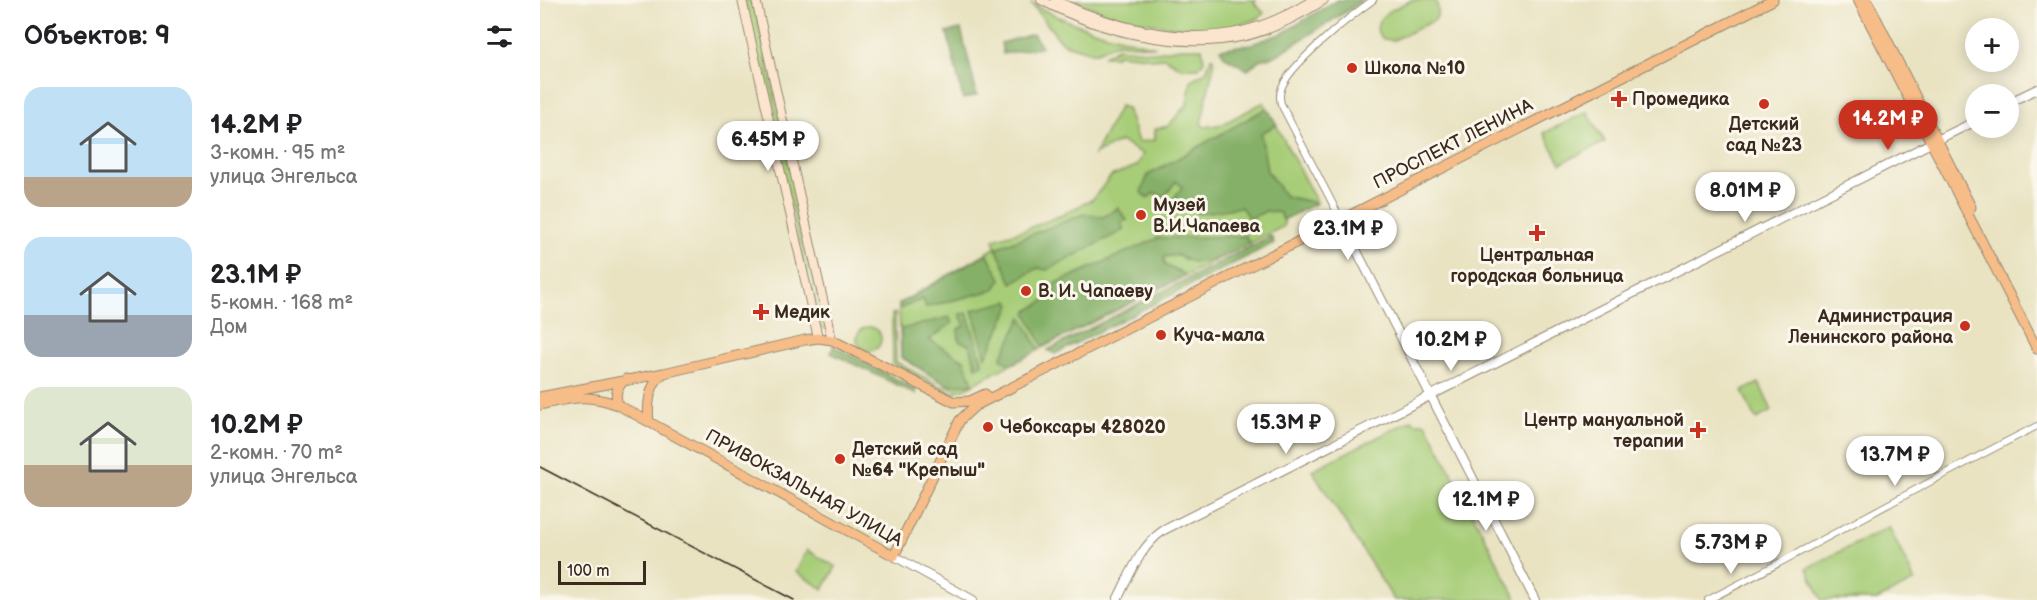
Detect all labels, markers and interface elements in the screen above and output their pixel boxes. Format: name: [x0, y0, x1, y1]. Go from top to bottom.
map controls: [1965, 18, 2019, 138]
button: +: [1965, 18, 2019, 72]
icon: filters: [483, 20, 516, 53]
text: Объектов: 9: [24, 21, 170, 52]
place label: Школа №10: [1364, 58, 1465, 79]
marker: Школа №10: [1345, 61, 1359, 75]
button: −: [1965, 84, 2019, 138]
place label: Промедика: [1632, 89, 1730, 110]
marker: Промедика: [1610, 90, 1628, 108]
street label: ПРОСПЕКТ ЛЕНИНА: [1370, 95, 1536, 193]
marker: Детский сад №23: [1757, 97, 1771, 111]
pin: 14.2M ₽: [1833, 100, 1943, 151]
text: 14.2M ₽: [1853, 107, 1923, 131]
text: 14.2M ₽: [210, 110, 302, 141]
icon: home: [72, 111, 144, 183]
place label: Детский сад №23: [1726, 114, 1802, 156]
pin: 6.45M ₽: [713, 121, 823, 172]
text: 6.45M ₽: [731, 128, 805, 152]
text: 3-комн. · 95 m²: [210, 141, 345, 165]
text: улица Энгельса: [210, 165, 357, 189]
pin: 8.01M ₽: [1690, 172, 1800, 223]
text: 8.01M ₽: [1709, 179, 1781, 203]
place label: Музей В.И.Чапаева: [1153, 195, 1261, 237]
marker: Музей В.И.Чапаева: [1134, 208, 1148, 222]
pin: 23.1M ₽: [1293, 210, 1403, 261]
text: 23.1M ₽: [1313, 217, 1383, 241]
marker: Центральная городская больница: [1528, 224, 1546, 242]
place label: Центральная городская больница: [1450, 245, 1624, 287]
text: 23.1M ₽: [210, 260, 301, 291]
icon: home: [72, 261, 144, 333]
place label: В. И. Чапаеву: [1038, 281, 1153, 302]
marker: В. И. Чапаеву: [1019, 284, 1033, 298]
text: 5-комн. · 168 m²: [210, 291, 353, 315]
place label: Медик: [774, 302, 830, 323]
marker: Медик: [752, 303, 770, 321]
place label: Администрация Ленинского района: [1787, 306, 1954, 348]
text: Дом: [210, 315, 248, 339]
marker: Администрация Ленинского района: [1958, 319, 1972, 333]
pin: 10.2M ₽: [1396, 321, 1506, 372]
place label: Куча-мала: [1173, 325, 1265, 346]
marker: Куча-мала: [1154, 328, 1168, 342]
text: 10.2M ₽: [1415, 328, 1487, 352]
pin: 15.3M ₽: [1231, 404, 1341, 455]
text: 10.2M ₽: [210, 410, 303, 441]
place label: Центр мануальной терапии: [1524, 410, 1684, 452]
icon: home: [72, 411, 144, 483]
text: 15.3M ₽: [1251, 411, 1321, 435]
place label: Чебоксары 428020: [1000, 417, 1166, 438]
marker: Чебоксары 428020: [981, 420, 995, 434]
marker: Центр мануальной терапии: [1689, 421, 1707, 439]
street label: ПРИВОКЗАЛЬНАЯ УЛИЦА: [702, 425, 906, 551]
pin: 13.7M ₽: [1840, 436, 1950, 487]
place label: Детский сад №64 "Крепыш": [852, 439, 985, 481]
text: 2-комн. · 70 m²: [210, 441, 343, 465]
text: 13.7M ₽: [1860, 443, 1930, 467]
marker: Детский сад №64 "Крепыш": [833, 452, 847, 466]
text: улица Энгельса: [210, 465, 357, 489]
pin: 12.1M ₽: [1431, 481, 1541, 532]
text: 12.1M ₽: [1452, 488, 1520, 512]
pin: 5.73M ₽: [1676, 524, 1786, 575]
text: 5.73M ₽: [1695, 531, 1767, 555]
scale bar: [558, 558, 646, 586]
text: 100 m: [567, 562, 610, 581]

